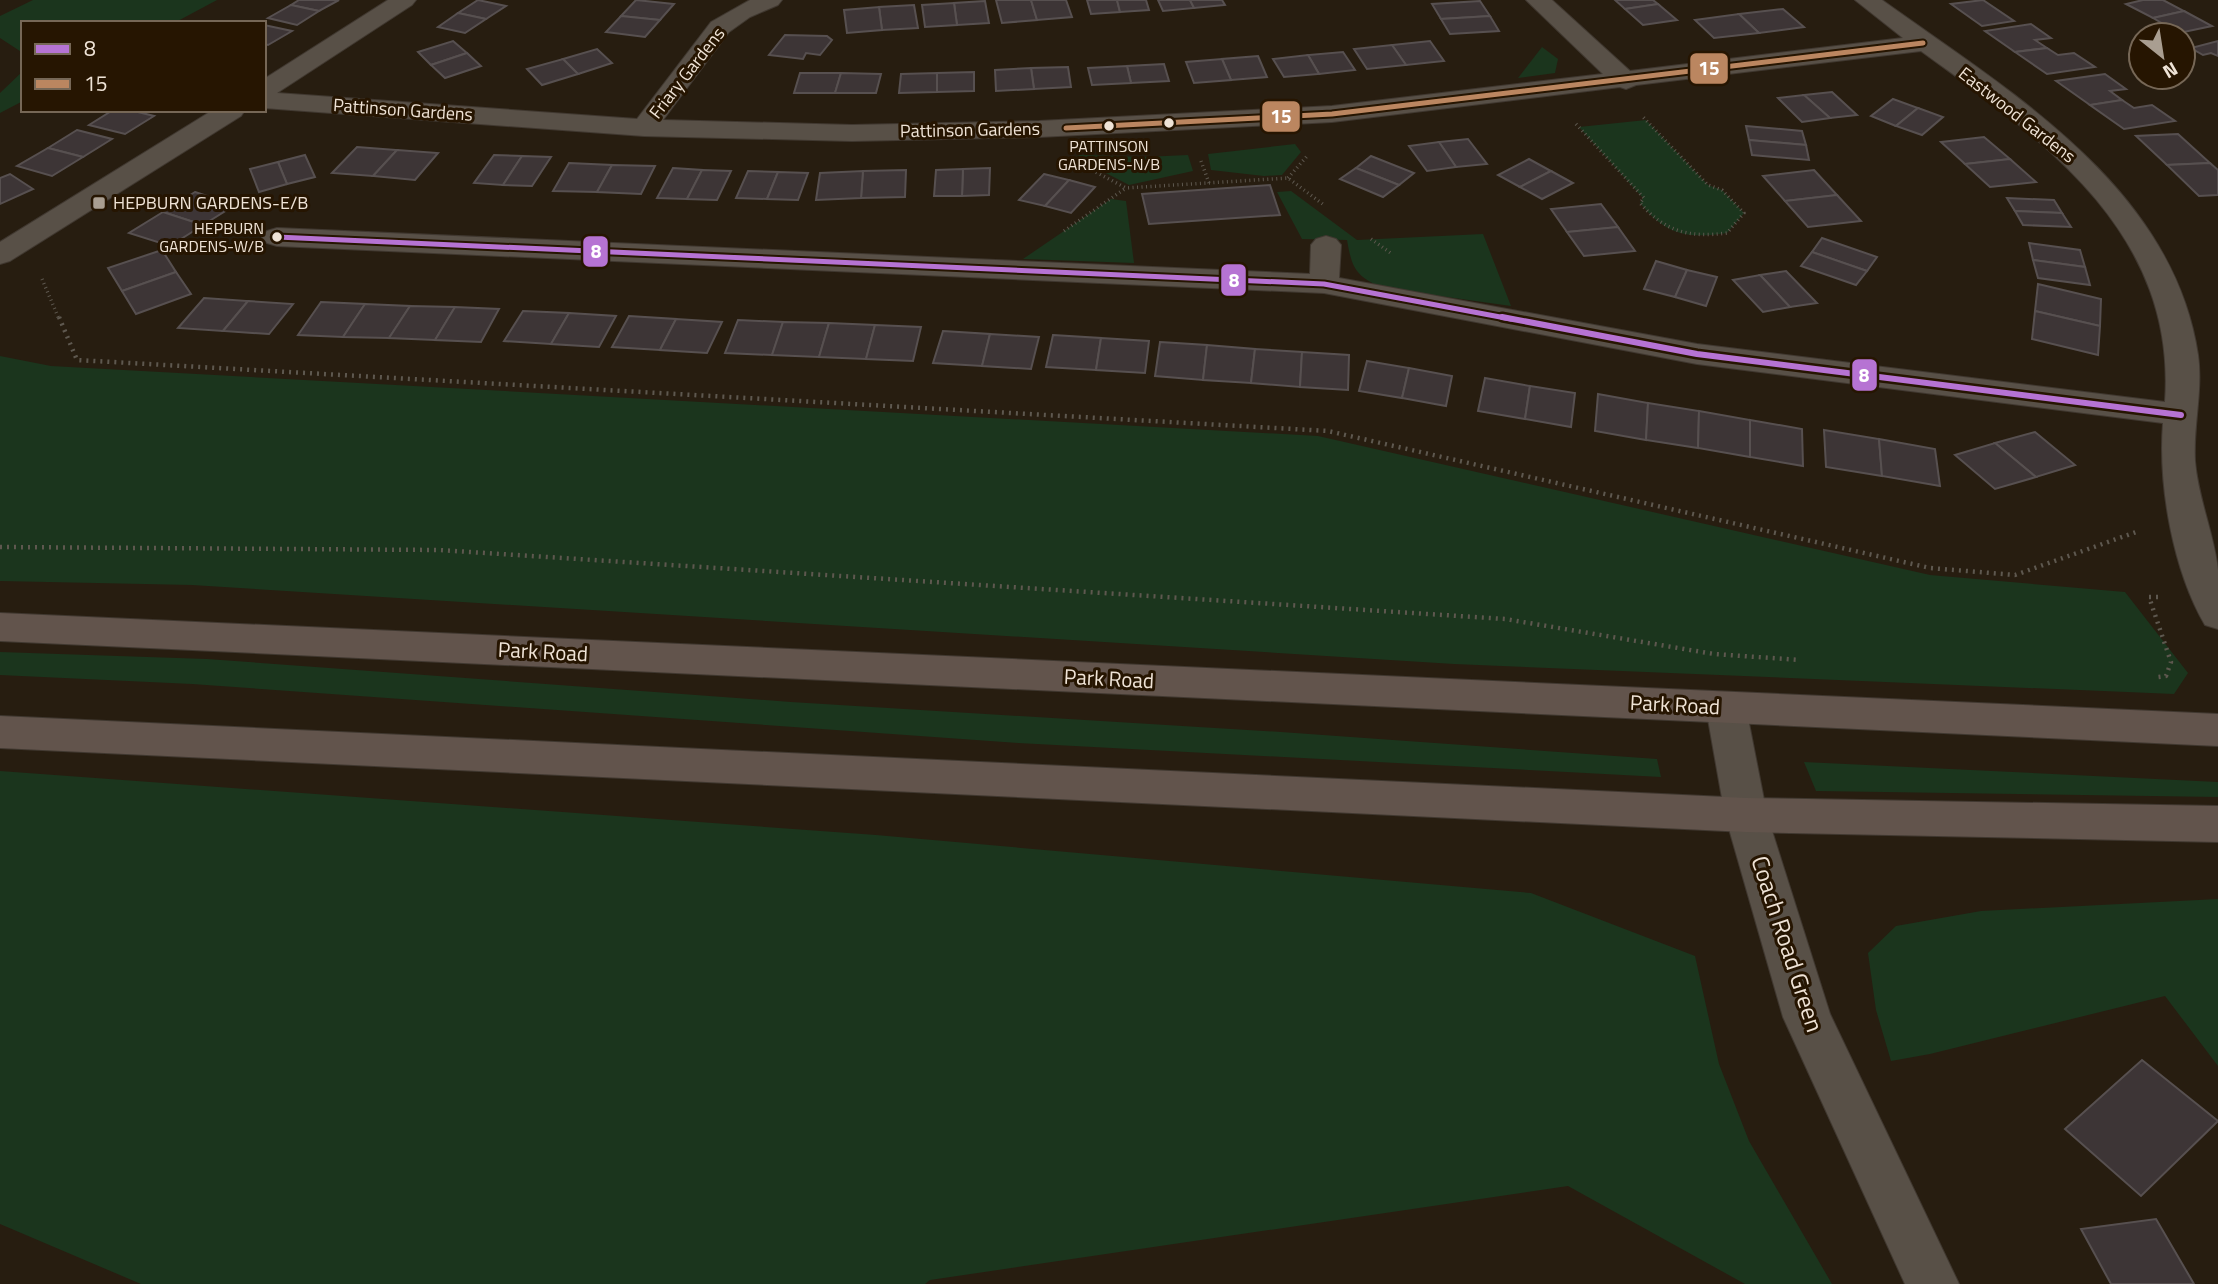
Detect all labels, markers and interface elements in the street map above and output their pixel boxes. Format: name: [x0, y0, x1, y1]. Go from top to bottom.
legend: [21, 21, 266, 112]
street label: Friary Gardens: [642, 21, 731, 124]
north arrow: [2127, 21, 2197, 91]
text: 8: [84, 32, 96, 64]
line badge: 15: [1689, 52, 1729, 85]
text: 15: [1698, 53, 1720, 82]
text: N: [2158, 55, 2184, 87]
street label: Eastwood Gardens: [1953, 60, 2082, 169]
text: 15: [84, 67, 108, 99]
street label: Pattinson Gardens: [332, 91, 474, 128]
line badge: 15: [1261, 100, 1301, 133]
text: 15: [1270, 101, 1292, 130]
street label: Pattinson Gardens: [900, 115, 1040, 144]
unlabelled marker: [1162, 116, 1176, 130]
marker: PATTINSON GARDENS-N/B: [1102, 119, 1116, 133]
place label: PATTINSON GARDENS-N/B: [1058, 134, 1160, 176]
place label: HEPBURN GARDENS-E/B: [113, 189, 308, 216]
marker: HEPBURN GARDENS-E/B: [91, 195, 107, 211]
place label: HEPBURN GARDENS-W/B: [159, 216, 264, 258]
marker: HEPBURN GARDENS-W/B: [270, 230, 284, 244]
line badge: 8: [582, 235, 609, 268]
text: 8: [591, 236, 602, 265]
line badge: 8: [1220, 263, 1247, 297]
text: 8: [1229, 265, 1240, 294]
line badge: 8: [1851, 358, 1878, 392]
text: 8: [1859, 360, 1870, 389]
street label: Park Road: [497, 633, 589, 669]
street label: Park Road: [1063, 660, 1155, 696]
street label: Park Road: [1629, 686, 1721, 722]
street label: Coach Road Green: [1742, 851, 1833, 1036]

